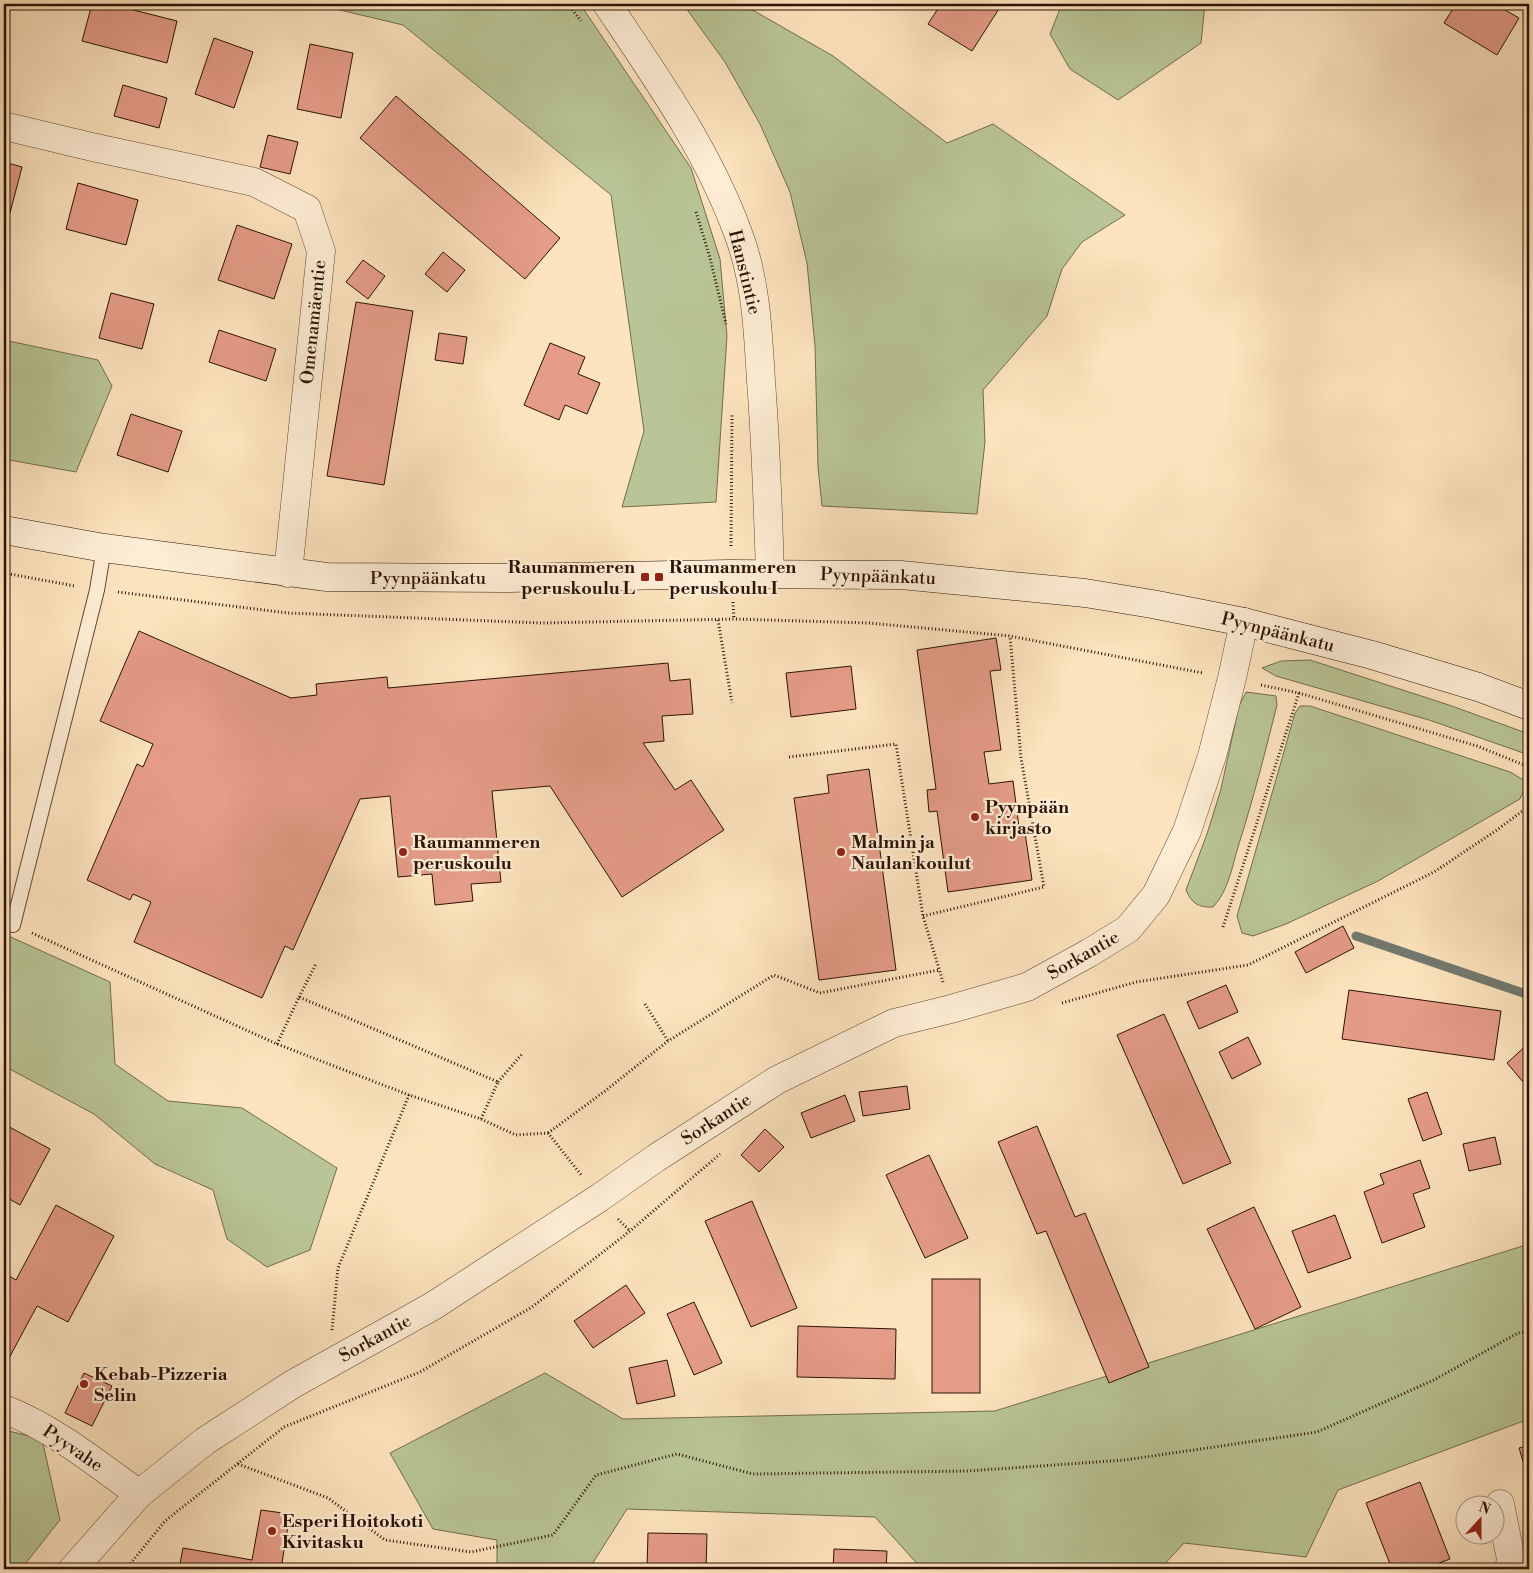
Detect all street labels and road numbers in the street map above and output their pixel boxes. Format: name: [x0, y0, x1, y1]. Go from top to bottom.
street label: Hanstintie: [723, 227, 766, 317]
street label: Omenamäentie: [296, 259, 331, 385]
street label: Pyynpäänkatu: [820, 563, 937, 590]
street label: Pyynpäänkatu: [370, 567, 487, 590]
street label: Pyynpäänkatu: [1219, 607, 1338, 658]
street label: Sorkantie: [1043, 926, 1123, 985]
street label: Sorkantie: [677, 1088, 756, 1151]
street label: Sorkantie: [335, 1309, 415, 1368]
street label: Pyyvahe: [38, 1420, 107, 1477]

